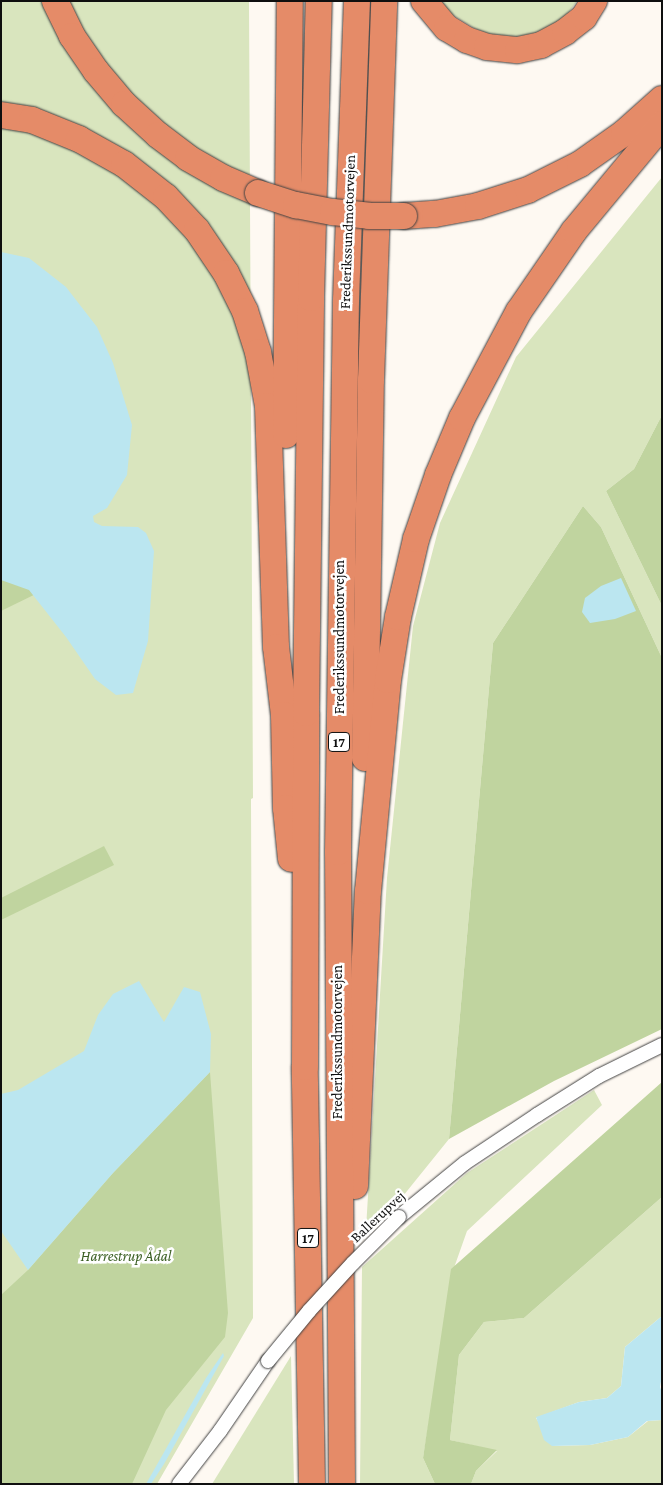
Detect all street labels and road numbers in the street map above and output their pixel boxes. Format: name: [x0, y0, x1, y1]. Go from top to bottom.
street label: Frederikssundmotorvejen: [336, 155, 360, 309]
street label: Frederikssundmotorvejen: [331, 560, 349, 714]
road number: 17: [328, 730, 350, 754]
street label: Frederikssundmotorvejen: [329, 965, 347, 1119]
street label: Ballerupvej: [347, 1187, 409, 1247]
road number: 17: [297, 1226, 319, 1250]

